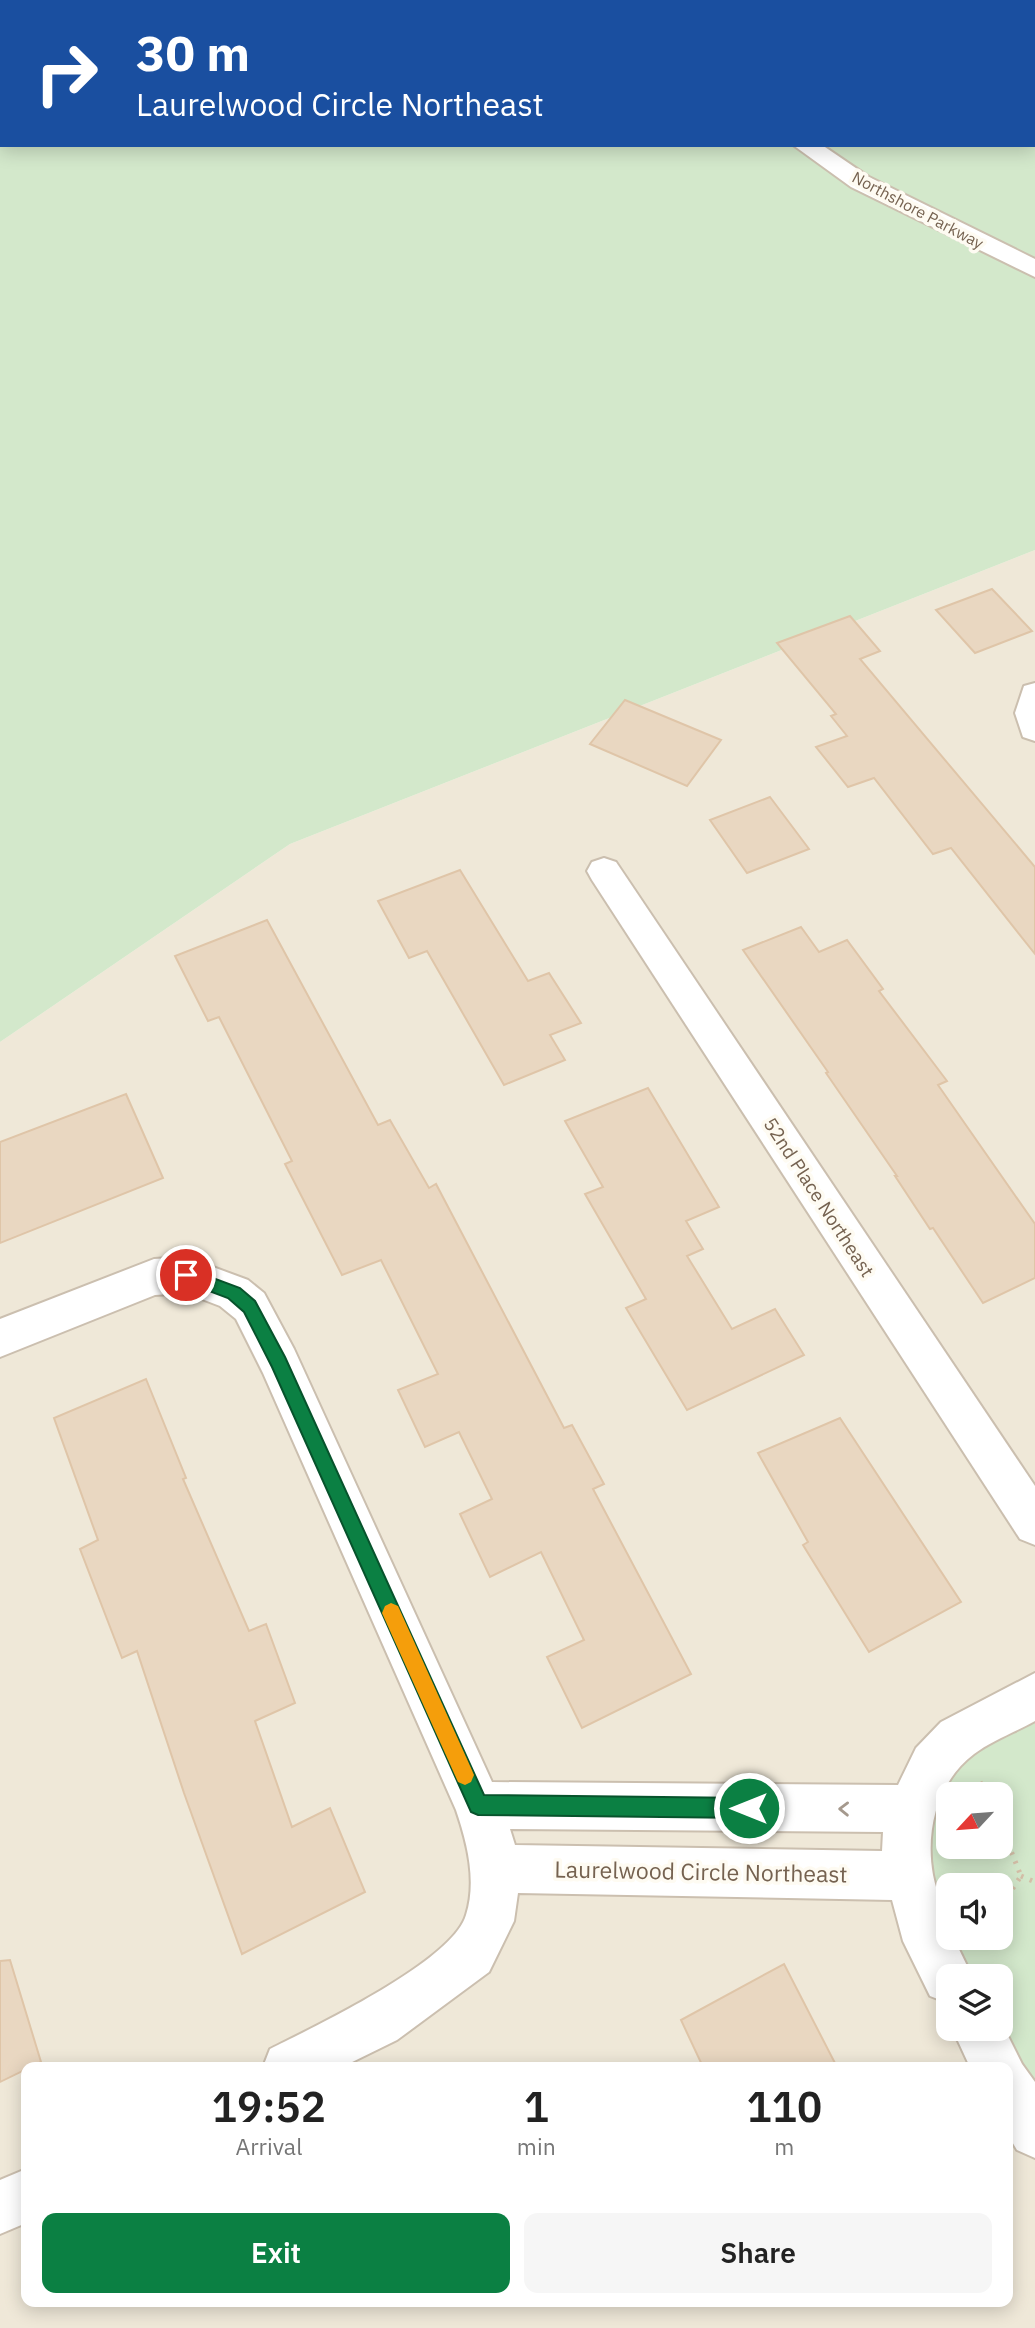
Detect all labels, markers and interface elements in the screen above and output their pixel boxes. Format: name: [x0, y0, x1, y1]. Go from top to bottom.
text: 30 m: [136, 21, 250, 84]
icon: right: [21, 28, 112, 119]
text: Laurelwood Circle Northeast: [136, 83, 544, 125]
street label: Northshore Parkway: [849, 167, 987, 253]
street label: 52nd Place Northeast: [758, 1113, 880, 1281]
pin: [156, 1245, 216, 1305]
icon: arrive: [167, 1256, 205, 1294]
position arrow: [712, 1771, 786, 1845]
north arrow: [936, 1782, 1013, 1858]
map controls: [936, 1782, 1013, 2041]
one-way arrow: [838, 1801, 849, 1817]
street label: Laurelwood Circle Northeast: [554, 1853, 848, 1889]
button: sound: [936, 1873, 1013, 1950]
button: layers: [936, 1964, 1013, 2041]
text: 19:52: [212, 2079, 326, 2134]
text: 1: [524, 2079, 549, 2134]
text: 110: [747, 2079, 822, 2134]
text: Arrival: [235, 2131, 302, 2161]
text: min: [517, 2131, 556, 2161]
text: m: [774, 2131, 794, 2161]
button: Exit: [42, 2213, 510, 2293]
button: Share: [524, 2213, 992, 2293]

